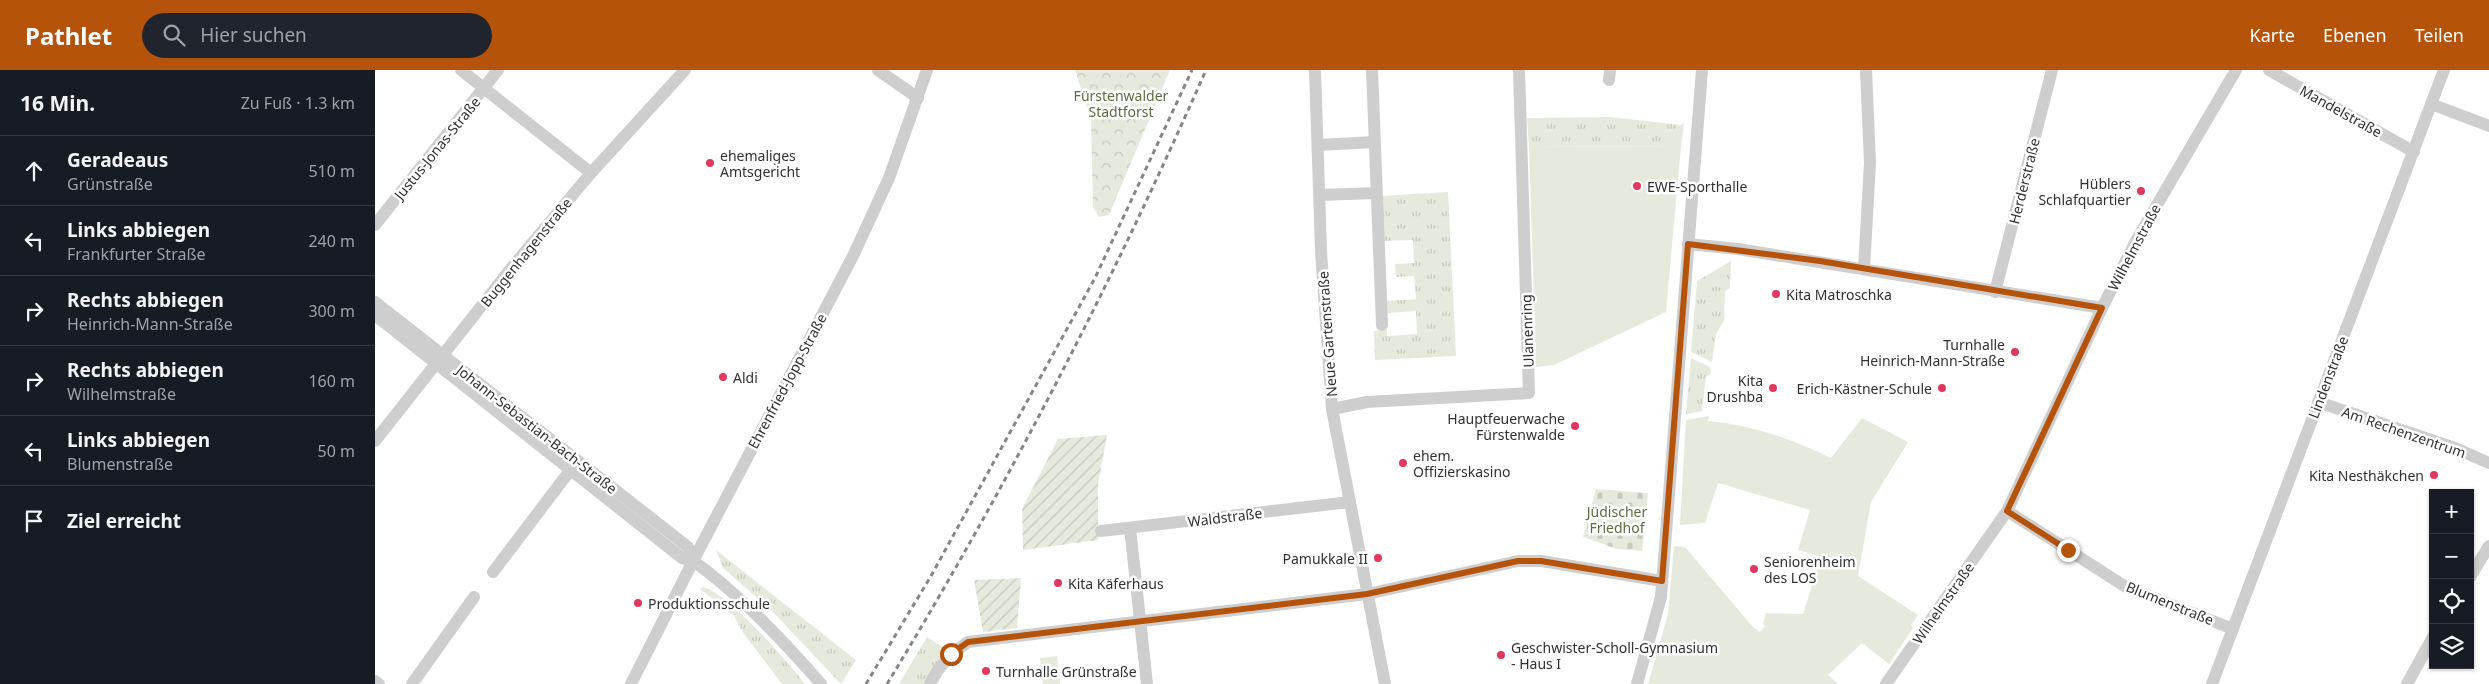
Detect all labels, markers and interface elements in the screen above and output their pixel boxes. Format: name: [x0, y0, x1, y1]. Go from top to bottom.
search box: [142, 13, 492, 58]
text: Pathlet: [25, 19, 112, 52]
icon: search: [160, 21, 188, 49]
text: Hier suchen: [200, 22, 307, 48]
text: Karte: [2250, 23, 2295, 47]
text: Ebenen: [2323, 23, 2387, 47]
text: Teilen: [2415, 23, 2464, 47]
street label: Mandelstraße: [2297, 81, 2386, 141]
park label: Fürstenwalder Stadtforst: [1074, 86, 1169, 121]
text: 16 Min.: [20, 89, 95, 117]
text: Zu Fuß · 1.3 km: [241, 92, 355, 114]
street label: Justus-Jonas-Straße: [388, 93, 484, 205]
street label: Herderstraße: [2004, 136, 2044, 226]
place label: ehemaliges Amtsgericht: [720, 146, 800, 181]
text: Geradeaus: [67, 147, 168, 173]
icon: ahead: [20, 157, 48, 185]
marker: ehemaliges Amtsgericht: [704, 157, 716, 169]
text: 510 m: [308, 160, 355, 182]
text: Grünstraße: [67, 173, 153, 195]
place label: Hüblers Schlafquartier: [2038, 174, 2131, 209]
place label: EWE-Sporthalle: [1647, 177, 1747, 196]
marker: EWE-Sporthalle: [1631, 180, 1643, 192]
marker: Hüblers Schlafquartier: [2135, 185, 2147, 197]
street label: Buggenhagenstraße: [476, 193, 576, 310]
street label: Wilhelmstraße: [2103, 200, 2165, 294]
text: Links abbiegen: [67, 217, 210, 243]
icon: left: [20, 227, 48, 255]
text: 240 m: [308, 230, 355, 252]
text: Frankfurter Straße: [67, 243, 206, 265]
street label: Neue Gartenstraße: [1313, 270, 1341, 398]
place label: Kita Matroschka: [1786, 285, 1892, 304]
text: Rechts abbiegen: [67, 287, 224, 313]
marker: Kita Matroschka: [1770, 288, 1782, 300]
street label: Ulanenring: [1516, 294, 1538, 368]
icon: right: [20, 297, 48, 325]
text: 300 m: [308, 300, 355, 322]
street label: Ehrenfried-Jopp-Straße: [743, 310, 831, 452]
text: Heinrich-Mann-Straße: [67, 313, 233, 335]
street label: Lindenstraße: [2304, 333, 2352, 421]
place label: Turnhalle Heinrich-Mann-Straße: [1860, 335, 2005, 370]
marker: Turnhalle Heinrich-Mann-Straße: [2009, 346, 2021, 358]
text: Rechts abbiegen: [67, 357, 224, 383]
street label: Johann-Sebastian-Bach-Straße: [451, 359, 621, 498]
icon: right: [20, 367, 48, 395]
place label: Aldi: [733, 368, 758, 387]
text: 160 m: [308, 370, 355, 392]
marker: Aldi: [717, 371, 729, 383]
place label: Kita Drushba: [1707, 371, 1763, 406]
place label: Erich-Kästner-Schule: [1797, 379, 1932, 398]
marker: Kita Drushba: [1767, 382, 1779, 394]
marker: Erich-Kästner-Schule: [1936, 382, 1948, 394]
text: Wilhelmstraße: [67, 383, 176, 405]
street label: Am Rechenzentrum: [2339, 402, 2469, 462]
place label: Hauptfeuerwache Fürstenwalde: [1447, 409, 1565, 444]
marker: Hauptfeuerwache Fürstenwalde: [1569, 420, 1581, 432]
text: Links abbiegen: [67, 427, 210, 453]
icon: left: [20, 437, 48, 465]
text: 50 m: [318, 440, 355, 462]
place label: ehem. Offizierskasino: [1413, 446, 1511, 481]
text: Blumenstraße: [67, 453, 173, 475]
marker: ehem. Offizierskasino: [1397, 457, 1409, 469]
place label: Kita Nesthäkchen: [2309, 466, 2424, 485]
marker: Kita Nesthäkchen: [2428, 469, 2440, 481]
map controls: [2429, 489, 2474, 669]
button: +: [2429, 489, 2474, 534]
park label: Jüdischer Friedhof: [1585, 502, 1647, 537]
street label: Waldstraße: [1187, 503, 1263, 531]
icon: arrive: [20, 507, 48, 535]
text: Ziel erreicht: [67, 508, 181, 534]
button: −: [2429, 534, 2474, 579]
route end: [2057, 539, 2080, 562]
place label: Pamukkale II: [1282, 549, 1368, 568]
marker: Pamukkale II: [1372, 552, 1384, 564]
place label: Seniorenheim des LOS: [1764, 552, 1856, 587]
street label: Wilhelmstraße: [1908, 558, 1978, 647]
marker: Seniorenheim des LOS: [1748, 563, 1760, 575]
place label: Kita Käferhaus: [1068, 574, 1164, 593]
marker: Kita Käferhaus: [1052, 577, 1064, 589]
street label: Blumenstraße: [2123, 577, 2217, 629]
button: locate: [2429, 579, 2474, 624]
place label: Produktionsschule: [648, 594, 770, 613]
marker: Produktionsschule: [632, 597, 644, 609]
button: layers: [2429, 624, 2474, 669]
place label: Geschwister-Scholl-Gymnasium - Haus I: [1511, 638, 1718, 673]
route start: [940, 643, 963, 666]
marker: Geschwister-Scholl-Gymnasium - Haus I: [1495, 649, 1507, 661]
place label: Turnhalle Grünstraße: [996, 662, 1137, 681]
marker: Turnhalle Grünstraße: [980, 665, 992, 677]

